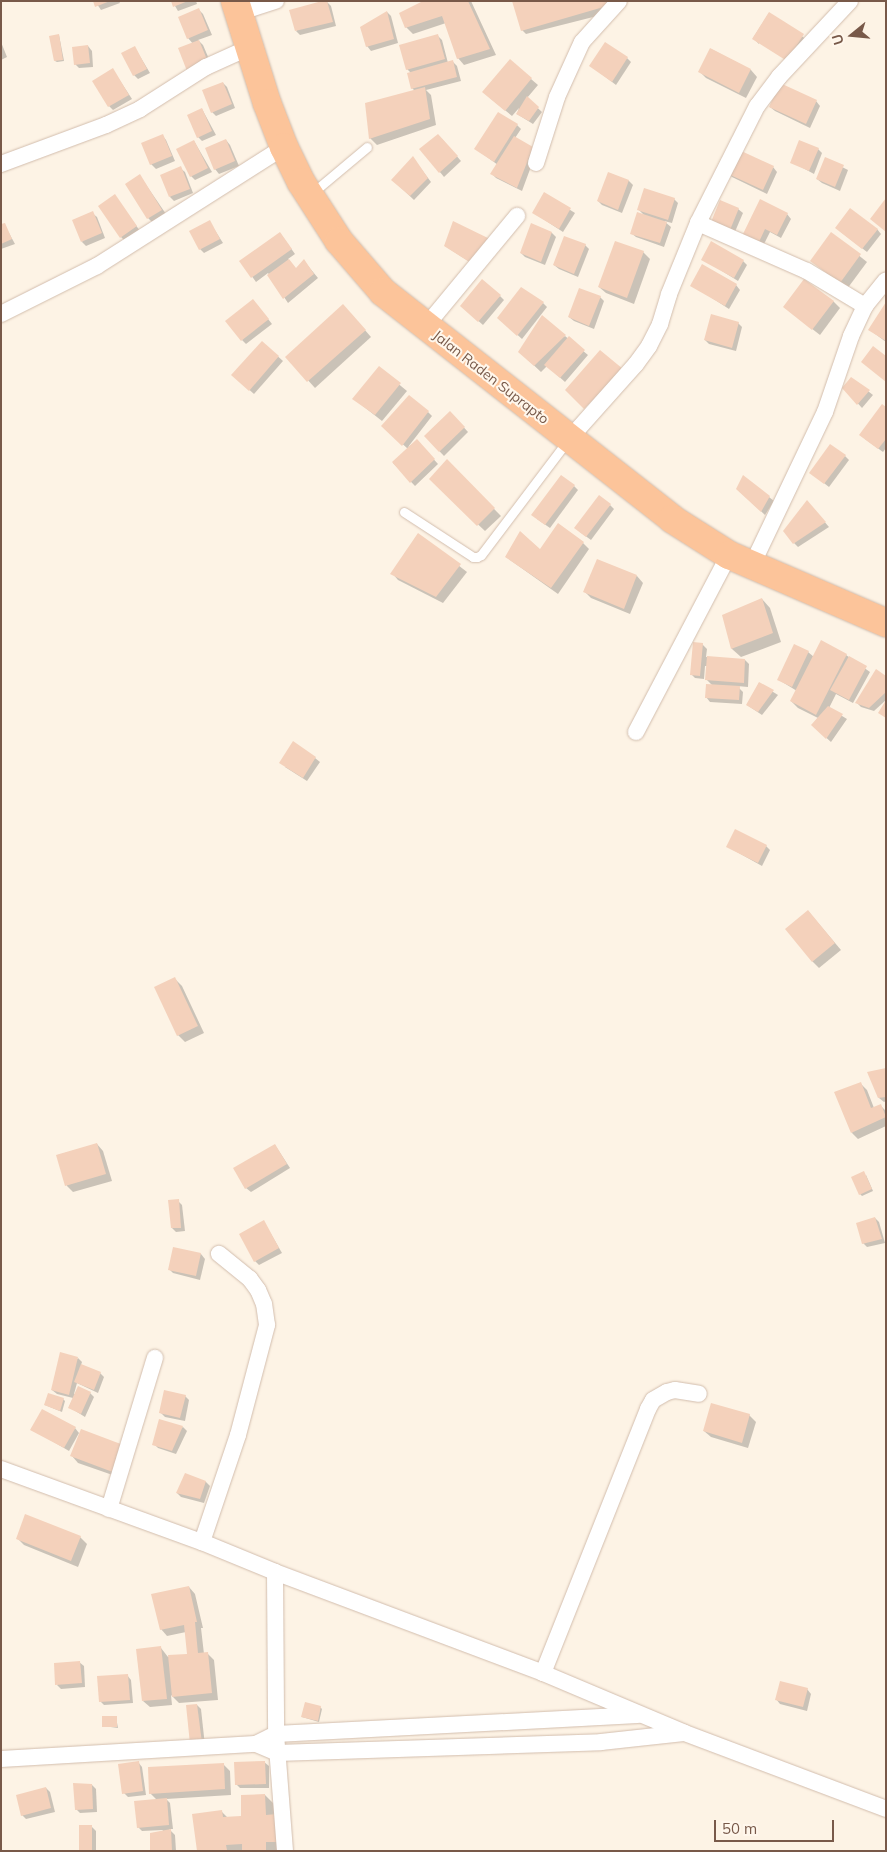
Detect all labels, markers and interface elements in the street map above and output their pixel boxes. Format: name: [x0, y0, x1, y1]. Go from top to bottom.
north arrow: [827, 10, 877, 60]
text: U: [828, 32, 848, 47]
street label: Jalan Raden Suprapto: [430, 327, 552, 427]
scale bar: [717, 1810, 837, 1842]
text: 50 m: [722, 1819, 757, 1838]

